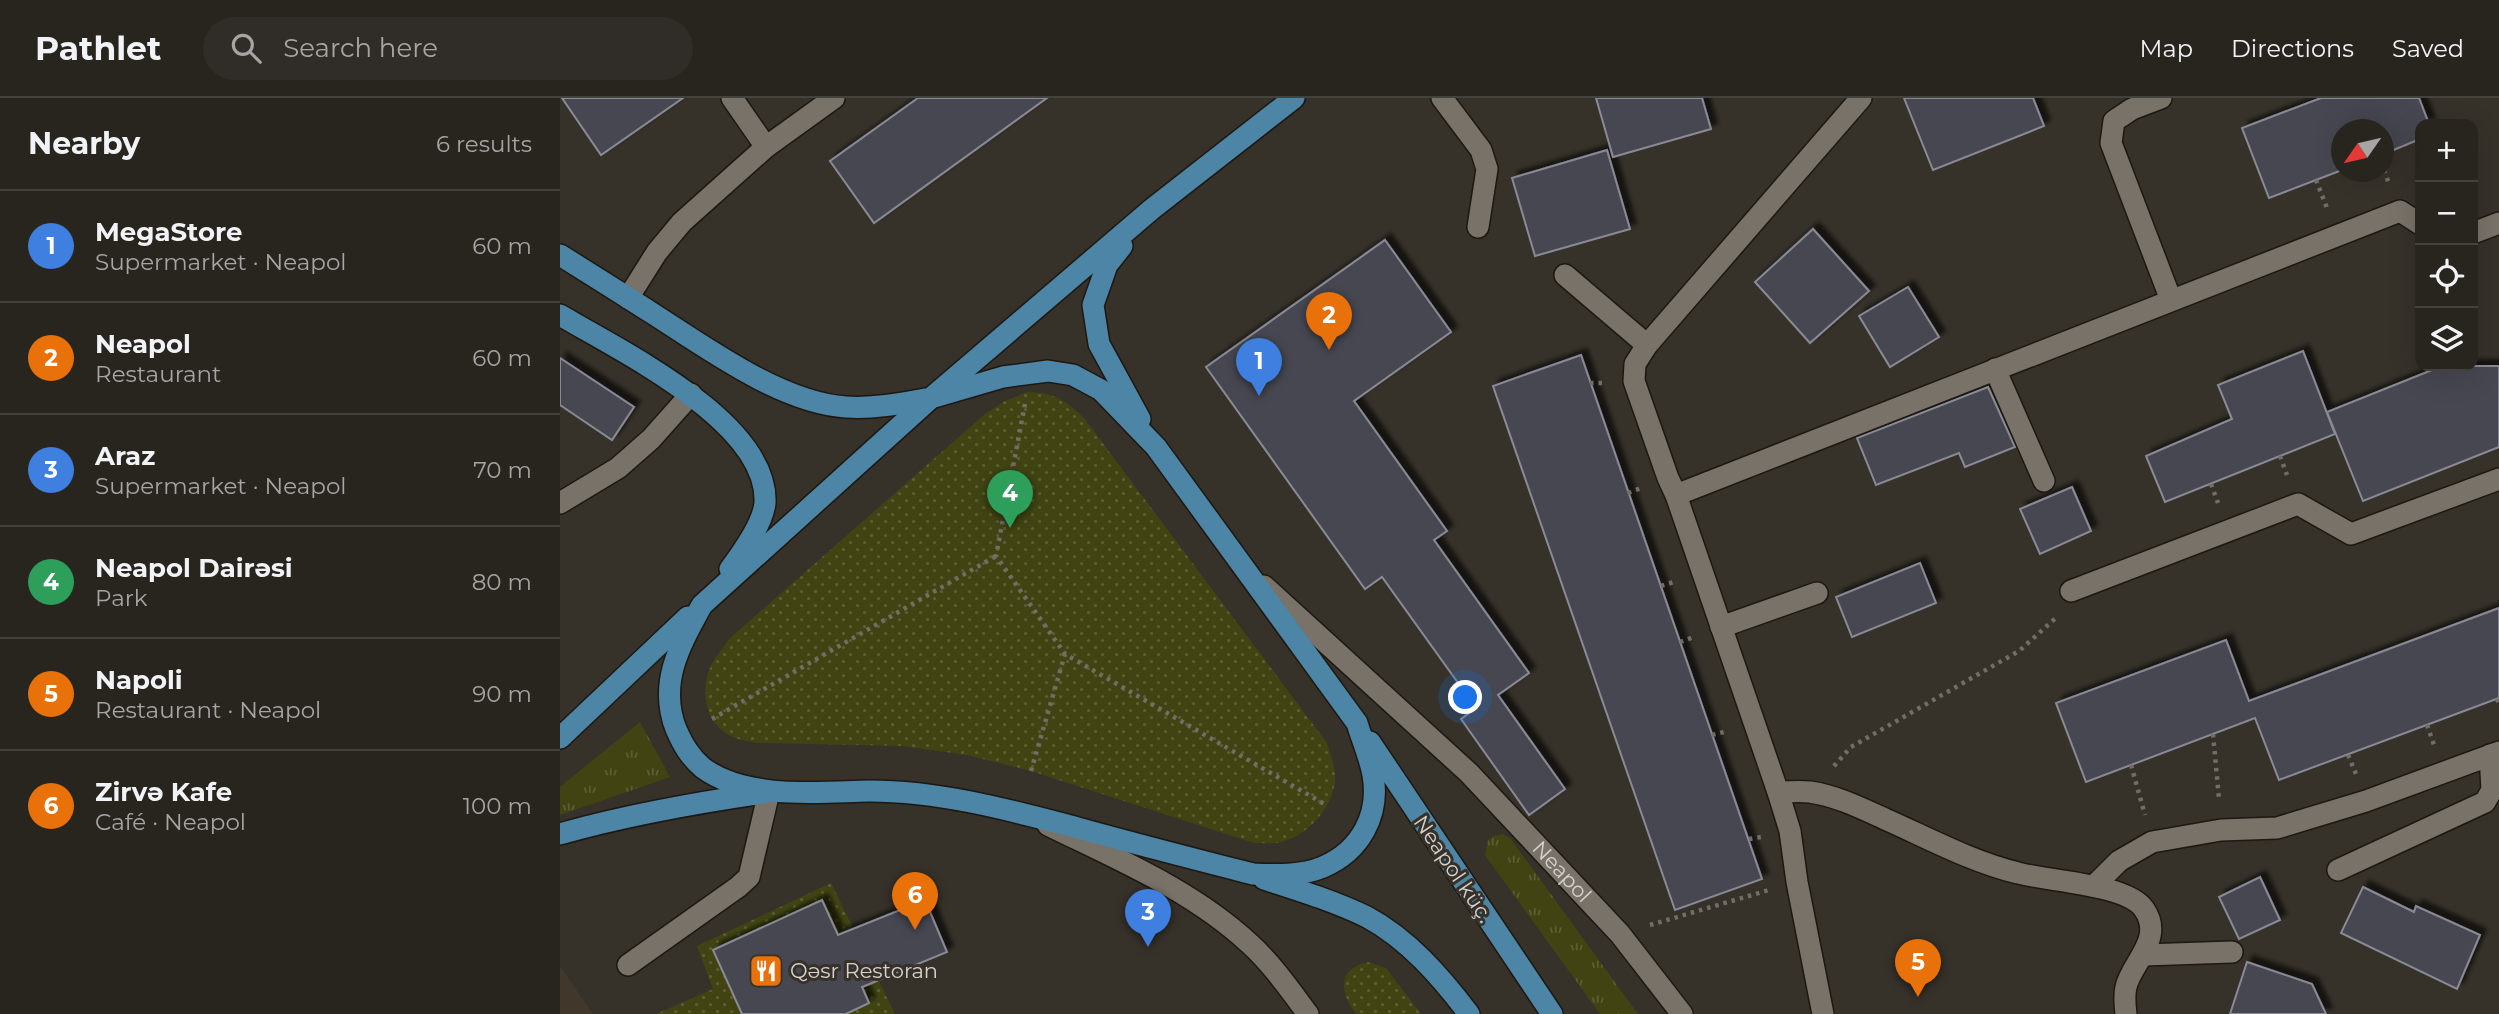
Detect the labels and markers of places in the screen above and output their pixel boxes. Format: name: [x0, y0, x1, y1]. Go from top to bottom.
pin: 2: [1306, 292, 1352, 350]
pin: 1: [1236, 338, 1282, 396]
pin: 4: [987, 470, 1033, 528]
pin: 6: [892, 872, 938, 930]
pin: 3: [1125, 889, 1171, 947]
pin: 5: [1895, 939, 1941, 997]
restaurant icon: Qəsr Restoran: [747, 952, 785, 990]
place label: Qəsr Restoran: [790, 958, 938, 983]

